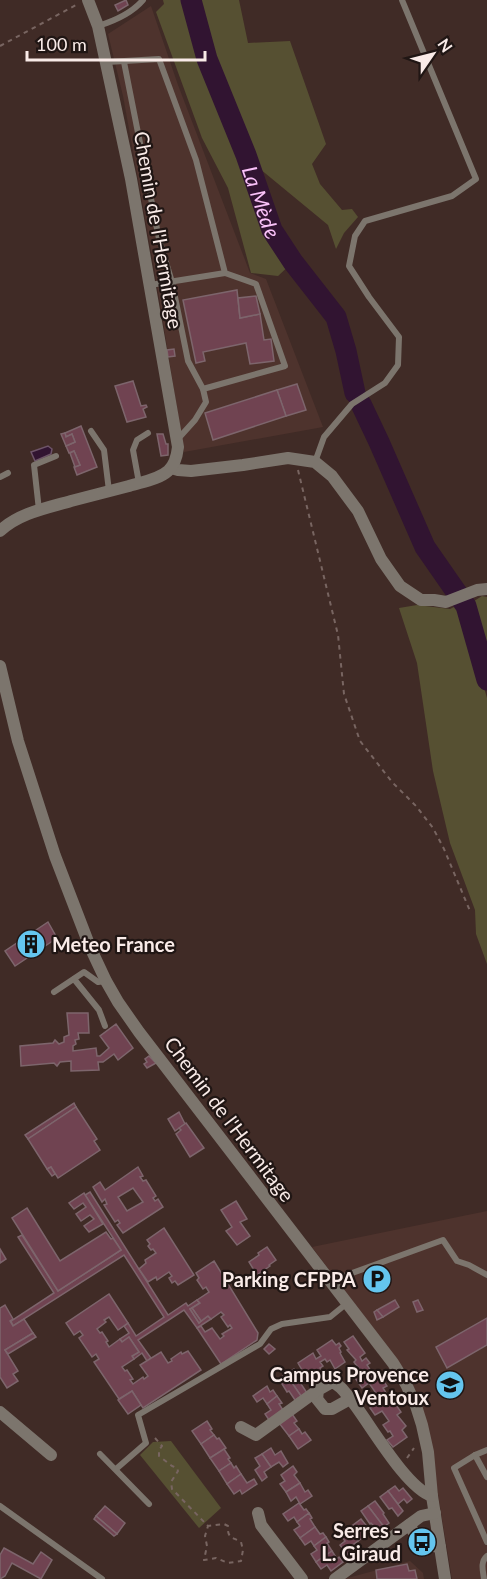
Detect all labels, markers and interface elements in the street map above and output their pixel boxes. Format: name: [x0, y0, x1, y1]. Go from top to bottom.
scale bar: [27, 24, 206, 62]
north arrow: [403, 24, 463, 84]
text: 100 m: [36, 33, 87, 55]
text: N: [434, 35, 457, 56]
street label: Chemin de l'Hermitage: [130, 129, 188, 331]
water label: La Mède: [238, 162, 286, 243]
building icon: Meteo France: [15, 928, 47, 960]
place label: Meteo France: [52, 932, 175, 956]
street label: Chemin de l'Hermitage: [160, 1032, 300, 1206]
parking icon: Parking CFPPA: [361, 1263, 393, 1295]
place label: Parking CFPPA: [222, 1267, 356, 1291]
place label: Campus Provence Ventoux: [270, 1362, 430, 1409]
school or university icon: Campus Provence Ventoux: [434, 1369, 466, 1401]
place label: Serres - L. Giraud: [321, 1518, 401, 1565]
bus stop icon: Serres - L. Giraud: [406, 1526, 438, 1558]

